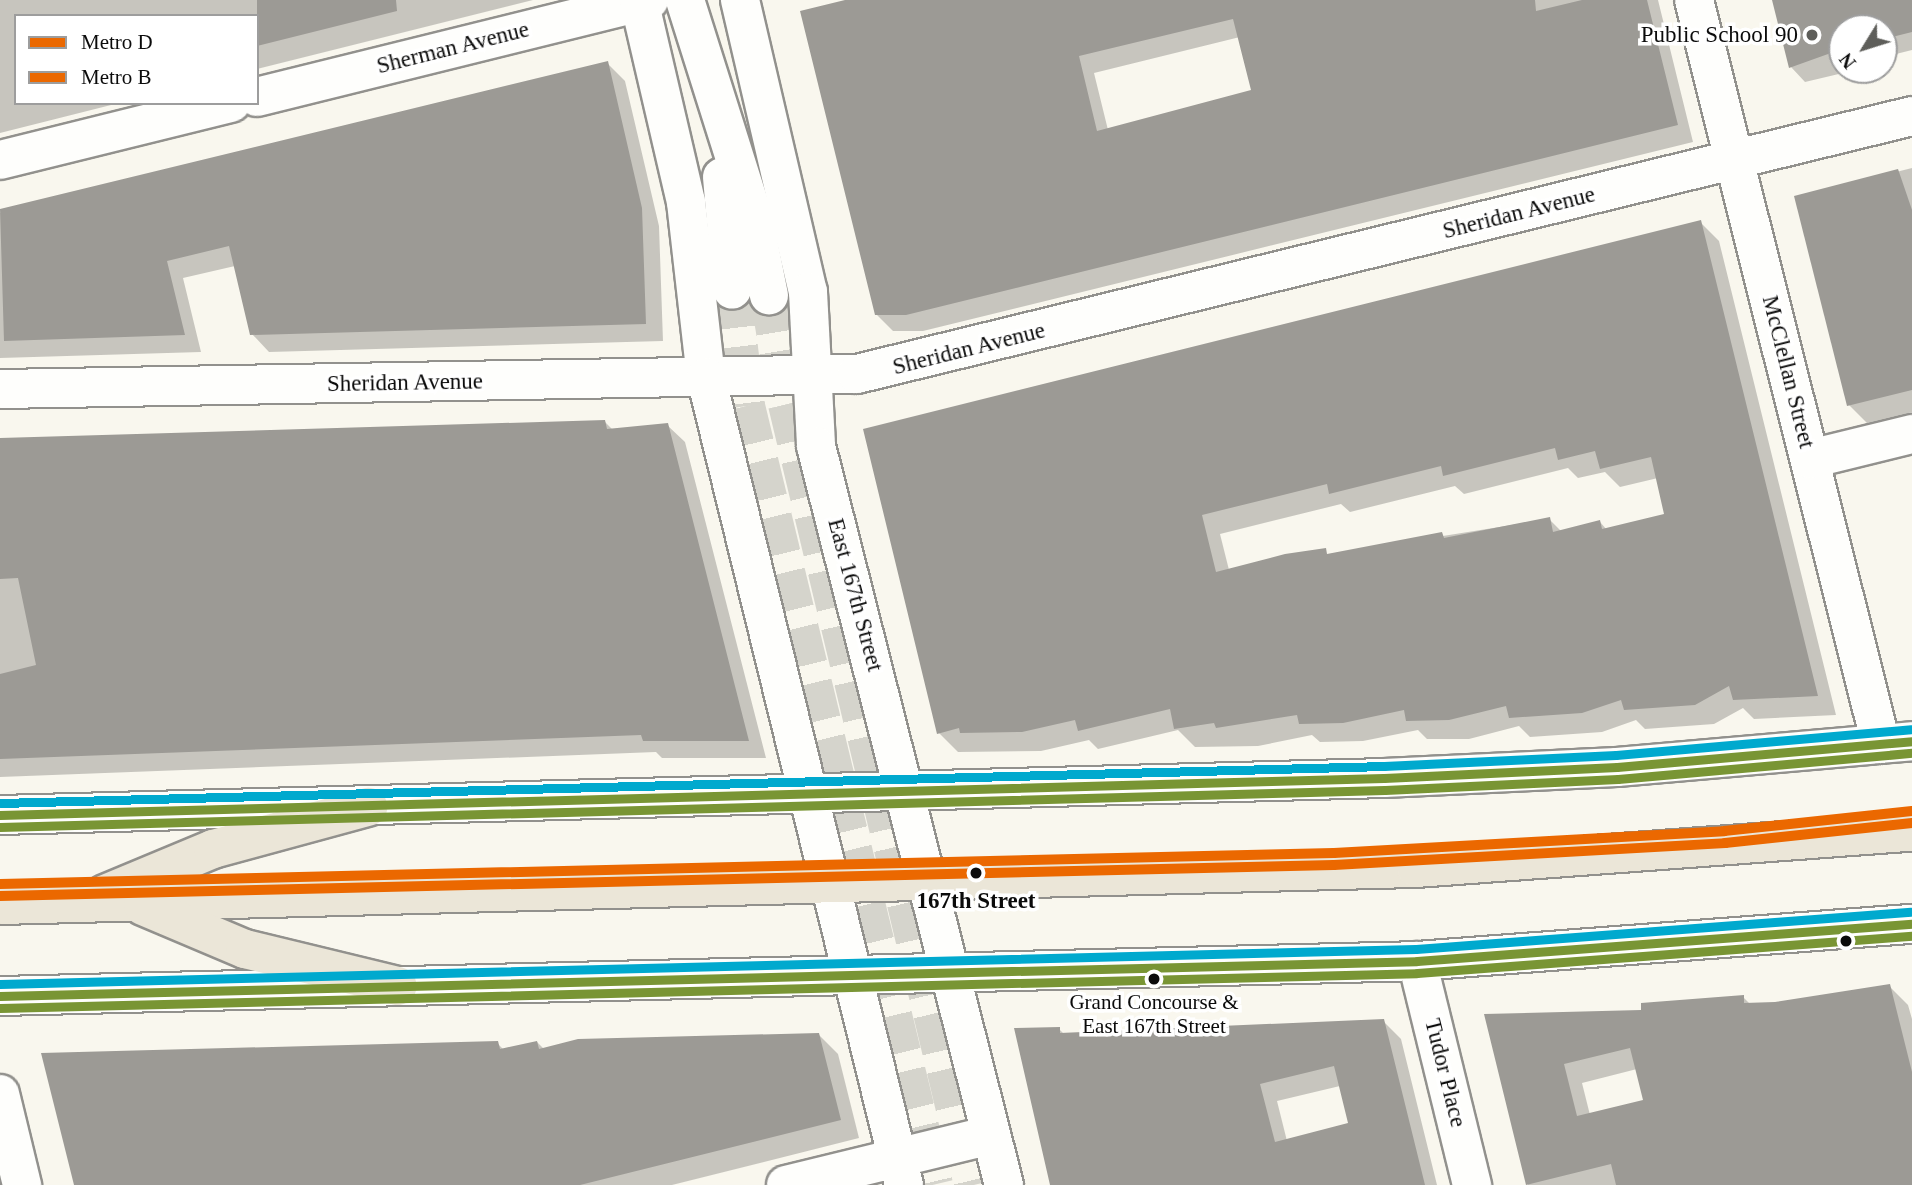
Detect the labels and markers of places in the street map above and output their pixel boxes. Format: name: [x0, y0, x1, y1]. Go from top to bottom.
place label: Public School 90: [1641, 21, 1798, 49]
marker: Public School 90: [1804, 27, 1820, 43]
marker: 167th Street: [965, 862, 987, 884]
place label: 167th Street: [916, 887, 1036, 915]
unlabelled marker: [1839, 934, 1853, 948]
marker: Grand Concourse & East 167th Street: [1147, 972, 1161, 986]
place label: Grand Concourse & East 167th Street: [1069, 989, 1239, 1039]

